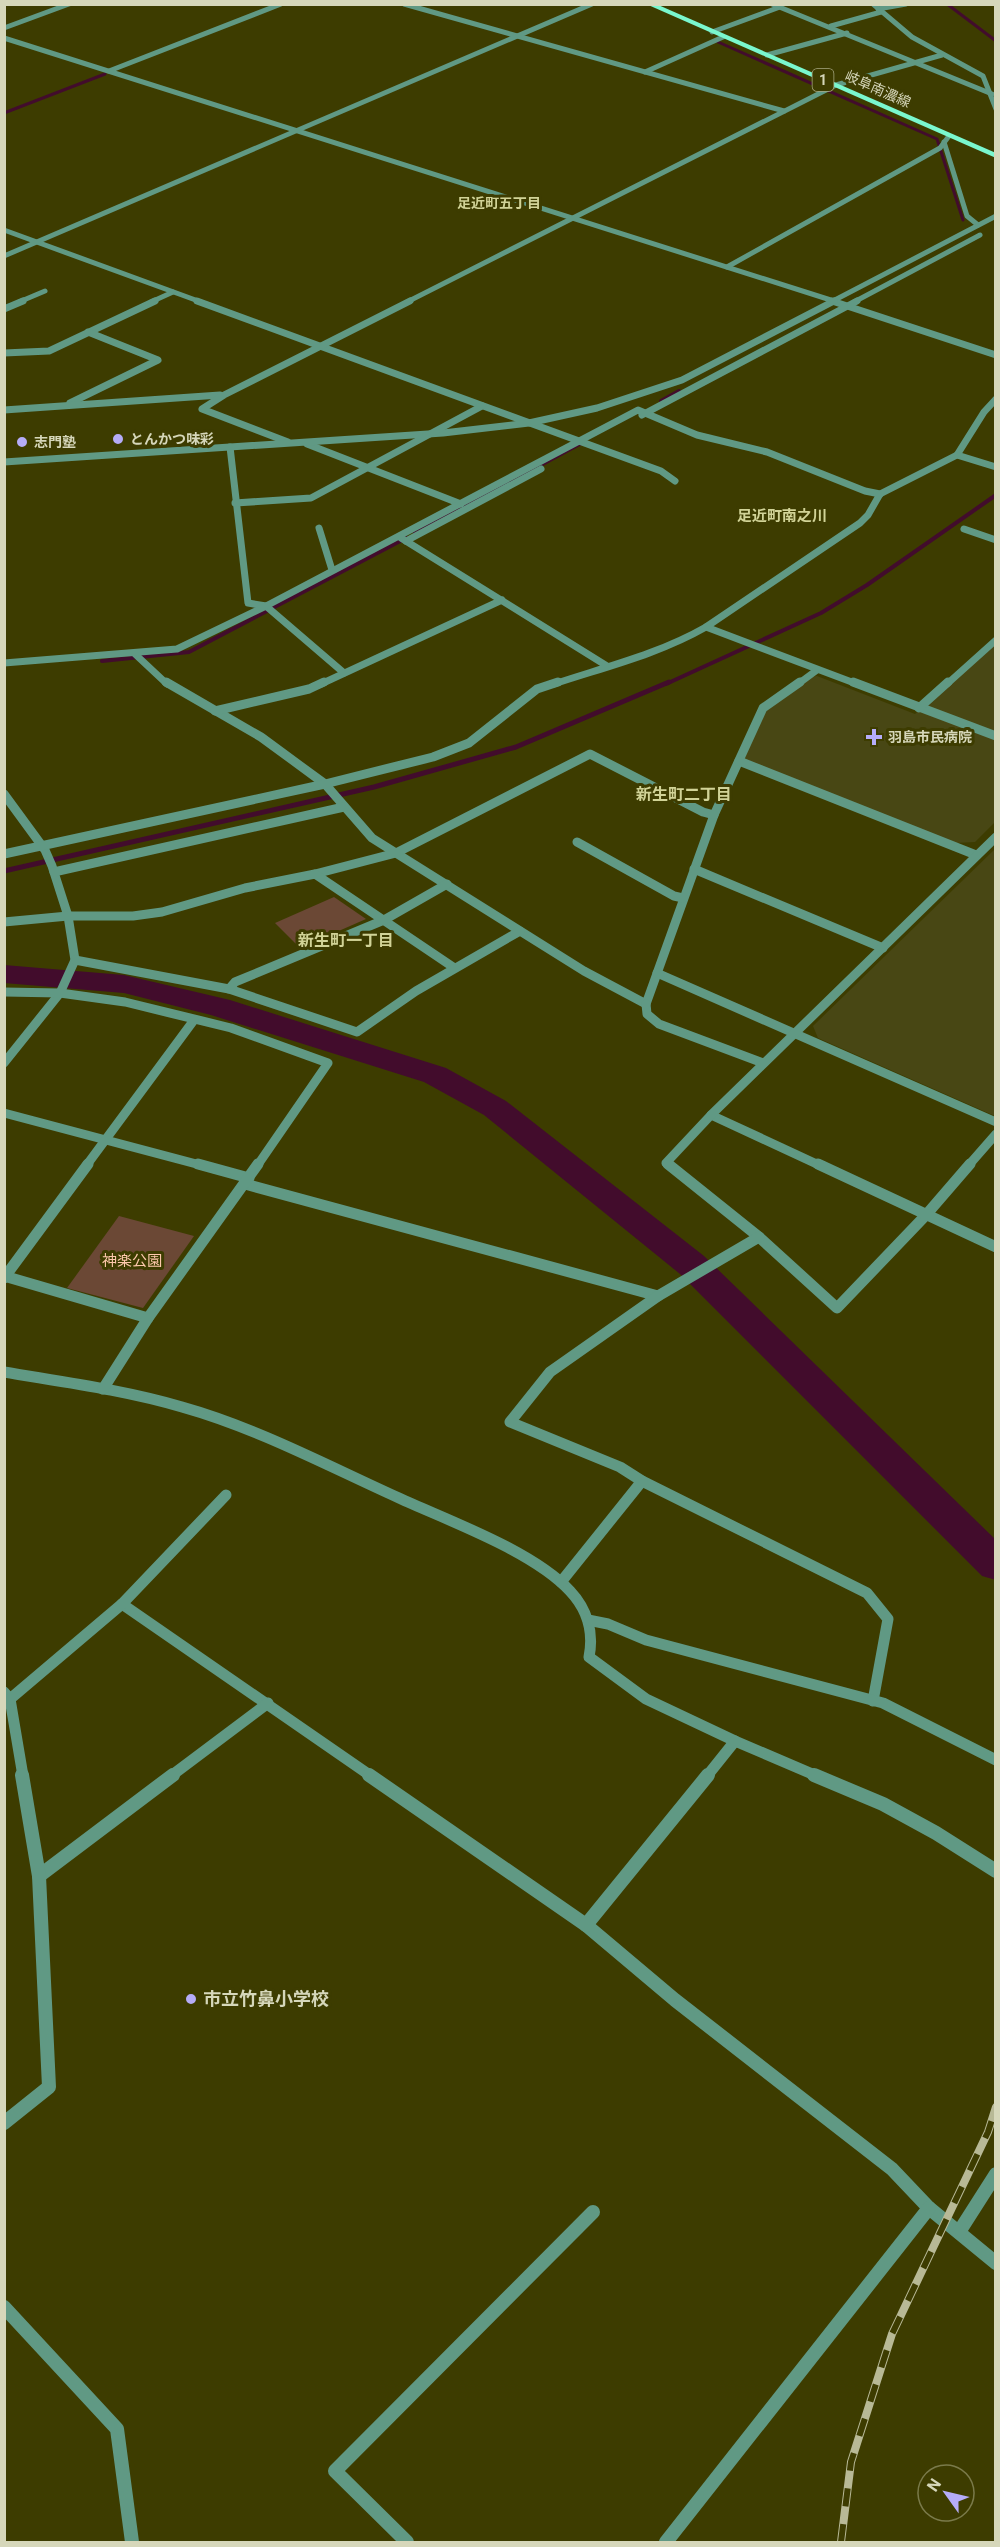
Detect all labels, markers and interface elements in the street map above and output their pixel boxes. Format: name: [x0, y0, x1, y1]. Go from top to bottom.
street label: 岐阜南濃線: [843, 67, 913, 111]
road number: 1: [812, 69, 834, 91]
district label: 足近町五丁目: [457, 195, 541, 211]
place label: とんかつ味彩: [130, 431, 214, 447]
marker: とんかつ味彩: [111, 432, 125, 446]
place label: 志門塾: [34, 434, 76, 450]
marker: 志門塾: [15, 435, 29, 449]
district label: 足近町南之川: [737, 507, 827, 525]
marker: 羽島市民病院: [865, 728, 883, 746]
place label: 羽島市民病院: [888, 729, 972, 745]
district label: 新生町二丁目: [636, 785, 732, 804]
district label: 新生町一丁目: [298, 931, 394, 950]
park label: 神楽公園: [102, 1252, 162, 1270]
place label: 市立竹鼻小学校: [203, 1988, 329, 2009]
marker: 市立竹鼻小学校: [184, 1992, 198, 2006]
north arrow: [916, 2463, 976, 2523]
text: N: [923, 2475, 945, 2495]

